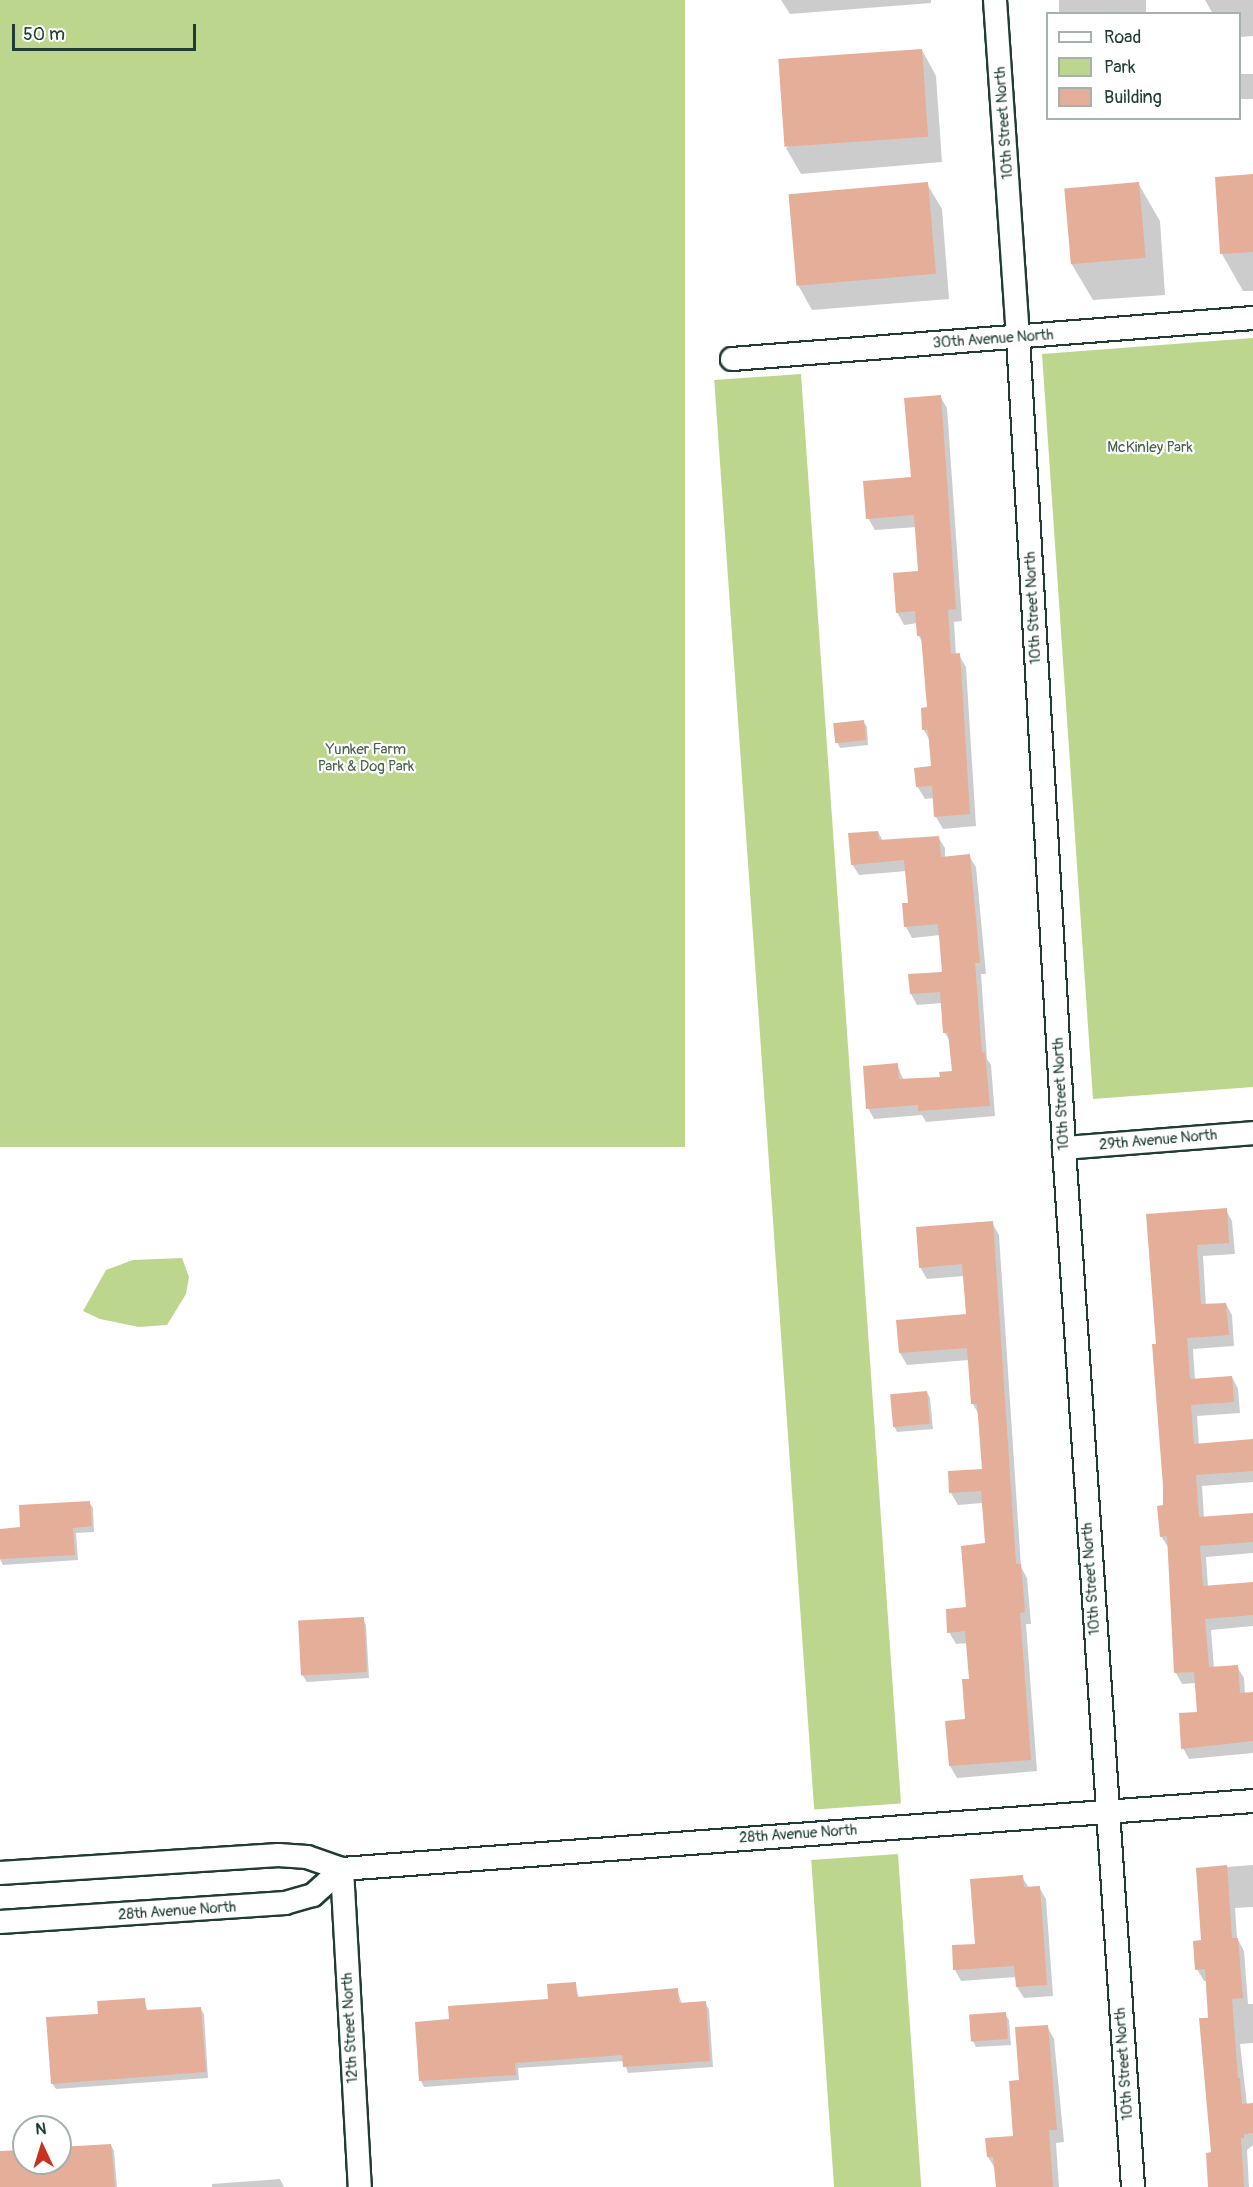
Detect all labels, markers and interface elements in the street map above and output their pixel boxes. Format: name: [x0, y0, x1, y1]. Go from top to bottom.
scale bar: [15, 12, 200, 50]
legend: [1046, 12, 1241, 120]
text: 50 m: [23, 23, 65, 46]
text: Road: [1104, 26, 1141, 49]
text: Park: [1104, 56, 1136, 79]
street label: 10th Street North: [991, 66, 1017, 180]
text: Building: [1104, 86, 1162, 109]
street label: 30th Avenue North: [932, 326, 1054, 352]
park label: McKinley Park: [1107, 439, 1193, 457]
street label: 10th Street North: [1021, 551, 1045, 665]
park label: Yunker Farm Park & Dog Park: [318, 740, 414, 775]
street label: 10th Street North: [1049, 1037, 1073, 1151]
street label: 29th Avenue North: [1098, 1126, 1218, 1154]
street label: 10th Street North: [1078, 1522, 1104, 1636]
street label: 28th Avenue North: [738, 1821, 858, 1847]
street label: 28th Avenue North: [117, 1898, 237, 1924]
street label: 12th Street North: [338, 1972, 362, 2084]
street label: 10th Street North: [1111, 2007, 1137, 2121]
north arrow: [12, 2115, 72, 2175]
text: N: [35, 2119, 47, 2139]

